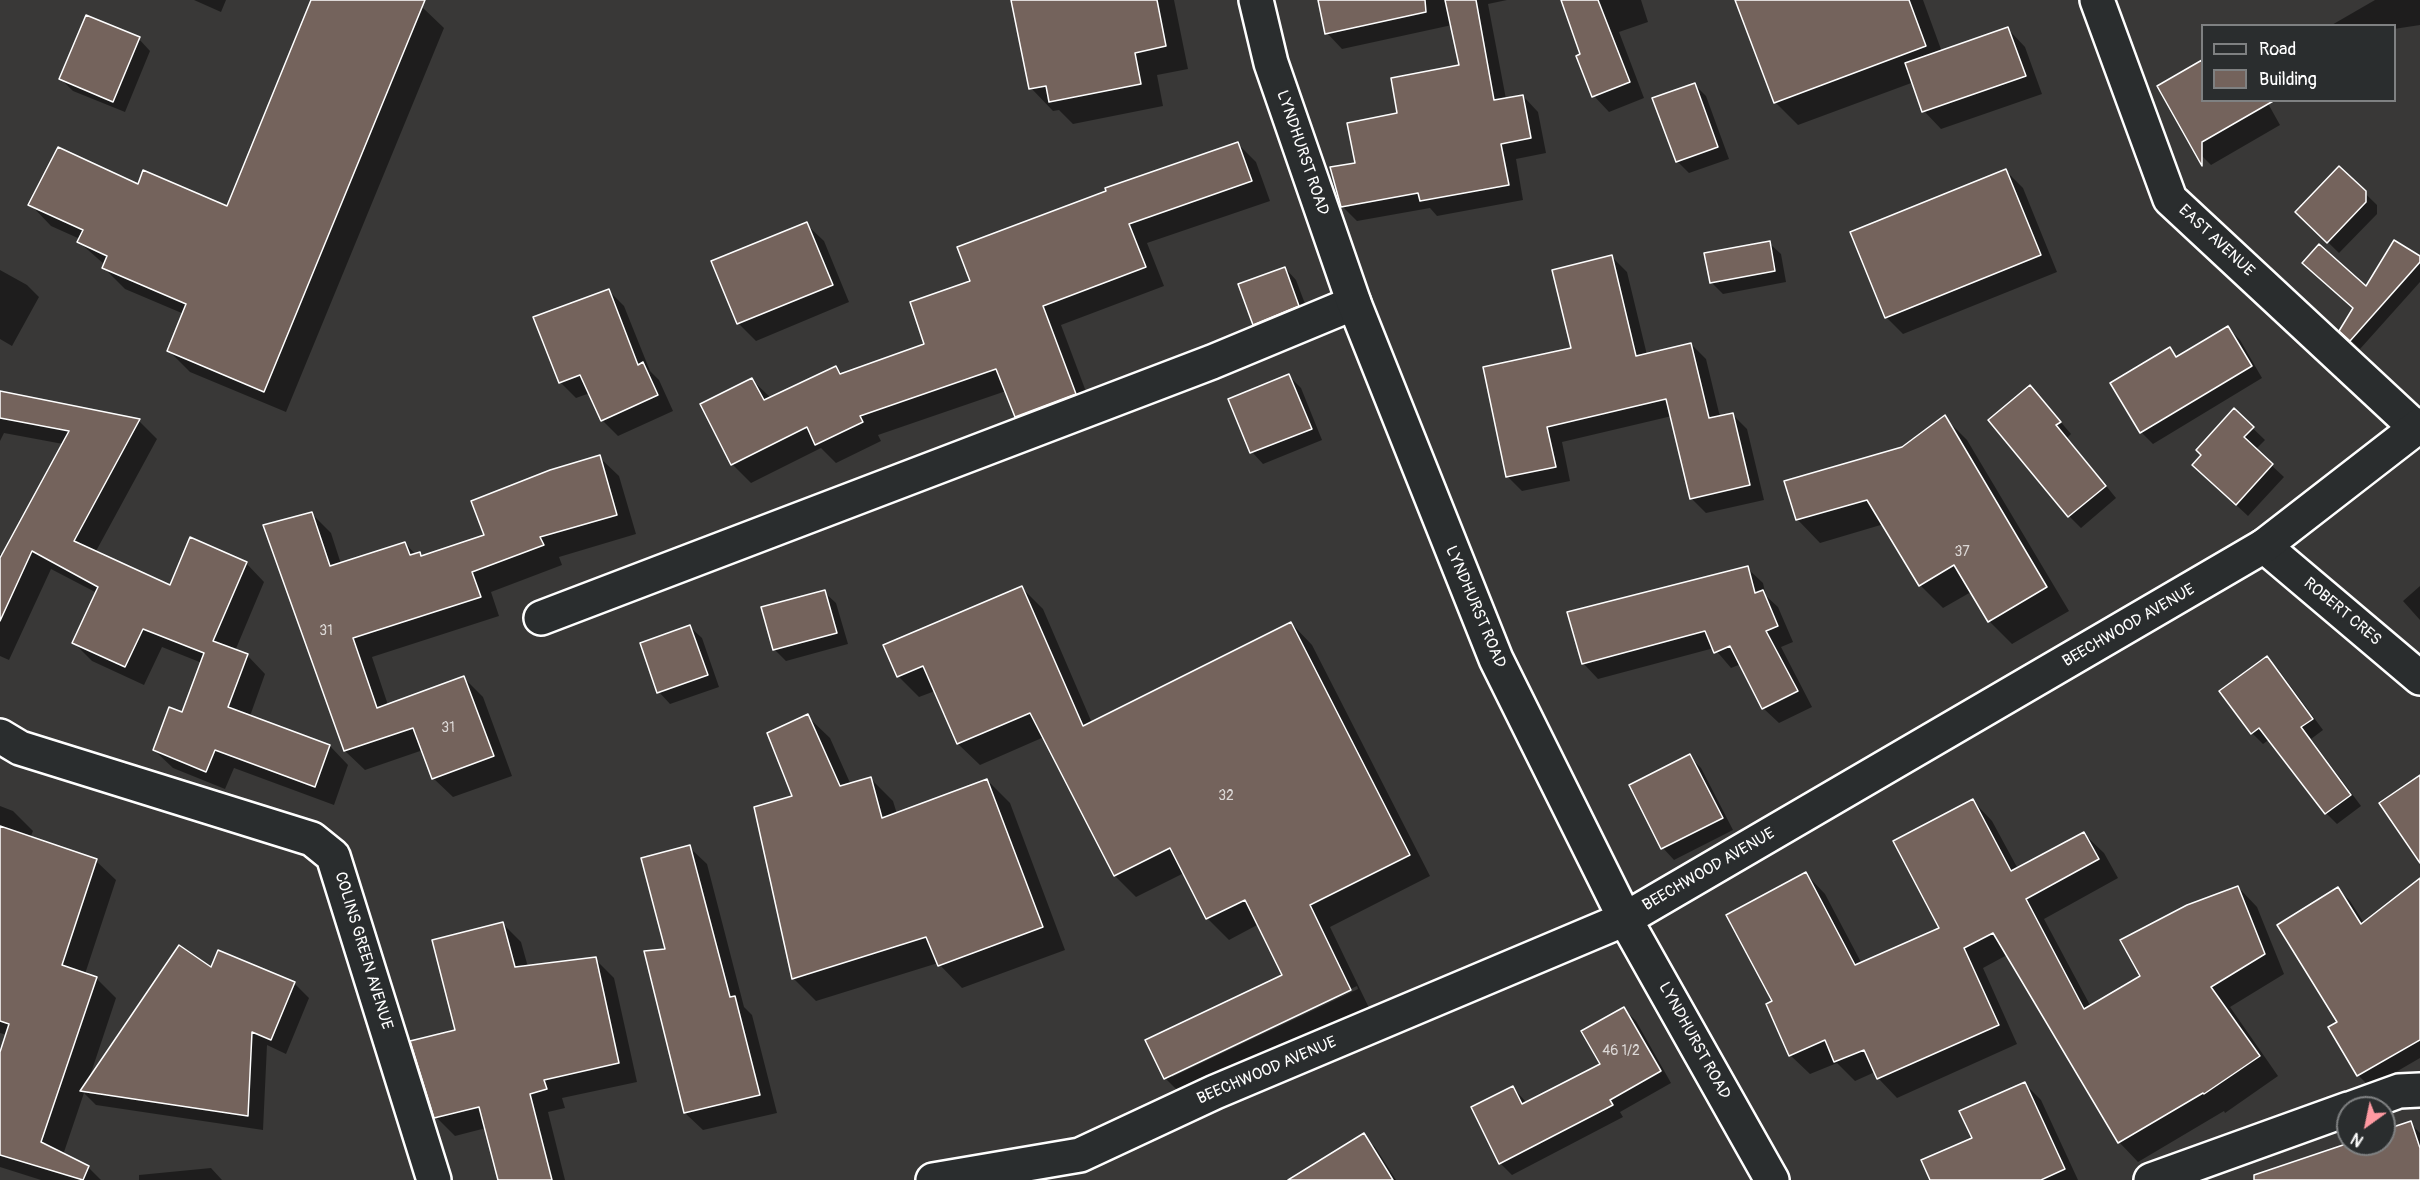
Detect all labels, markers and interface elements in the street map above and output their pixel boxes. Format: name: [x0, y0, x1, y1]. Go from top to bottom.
legend: [2201, 24, 2396, 102]
text: Road: [2259, 38, 2296, 61]
text: Building: [2259, 68, 2317, 91]
street label: LYNDHURST ROAD: [1272, 88, 1332, 218]
street label: EAST AVENUE: [2174, 201, 2258, 281]
street label: LYNDHURST ROAD: [1441, 543, 1509, 671]
house number: 37: [1954, 544, 1970, 560]
street label: ROBERT CRES: [2299, 574, 2385, 650]
street label: BEECHWOOD AVENUE: [2059, 580, 2199, 672]
house number: 31: [319, 623, 333, 639]
house number: 31: [441, 720, 455, 736]
house number: 32: [1218, 788, 1234, 804]
street label: BEECHWOOD AVENUE: [1639, 824, 1779, 916]
street label: COLINS GREEN AVENUE: [330, 870, 396, 1032]
street label: LYNDHURST ROAD: [1654, 979, 1734, 1103]
street label: BEECHWOOD AVENUE: [1194, 1033, 1340, 1109]
house number: 46 1/2: [1602, 1043, 1640, 1059]
north arrow: [2336, 1096, 2396, 1156]
text: N: [2347, 1128, 2367, 1151]

